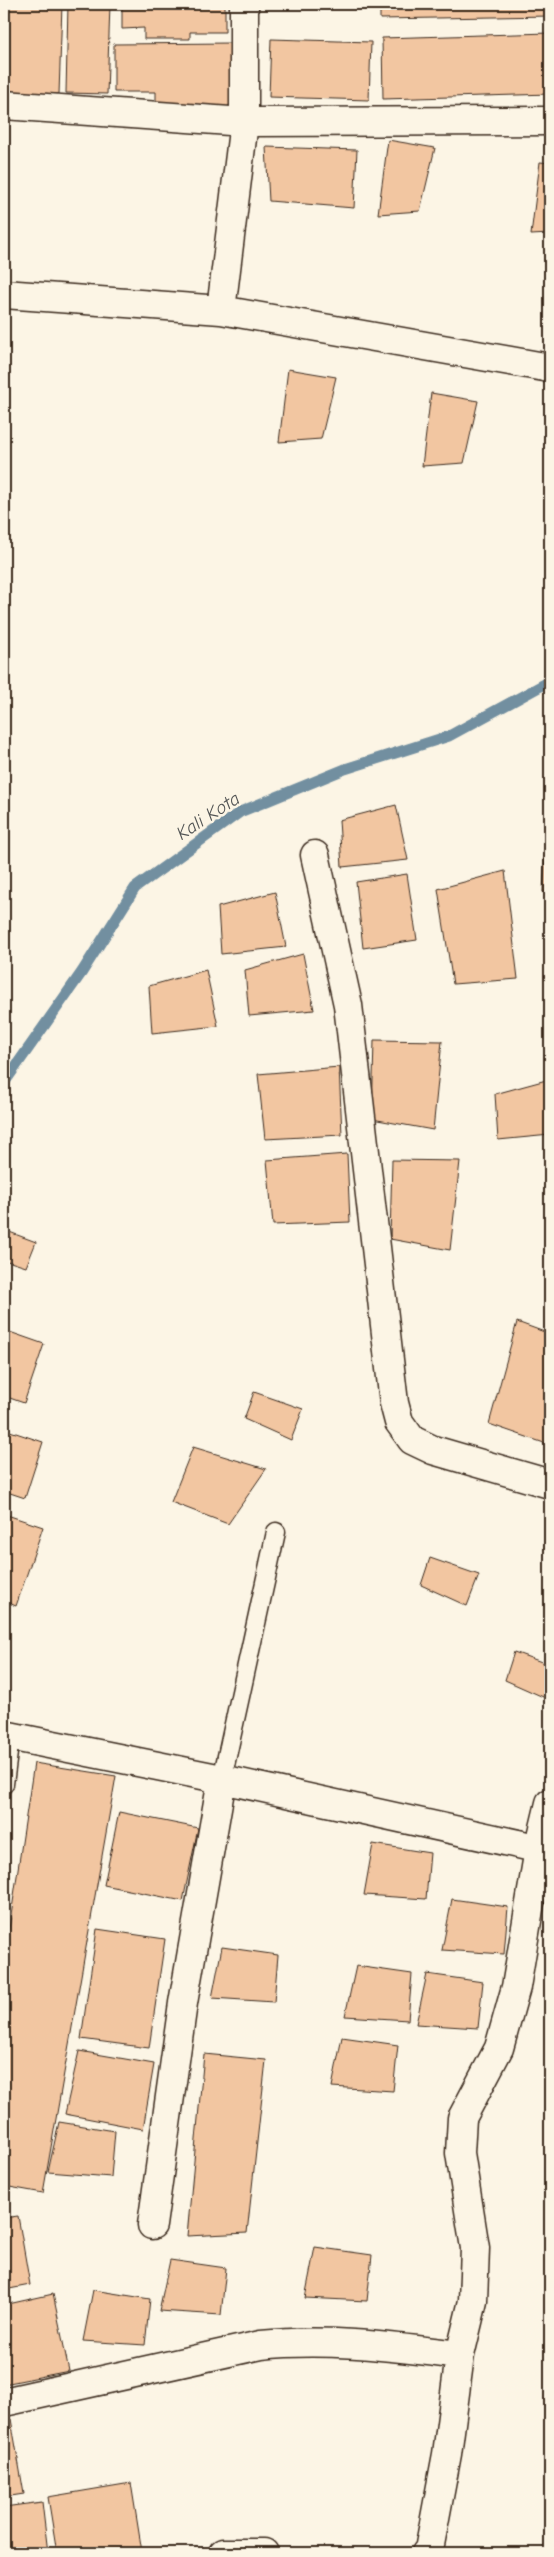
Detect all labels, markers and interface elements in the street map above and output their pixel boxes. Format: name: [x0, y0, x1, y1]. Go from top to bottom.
water label: Kali Kota: [172, 787, 244, 845]

